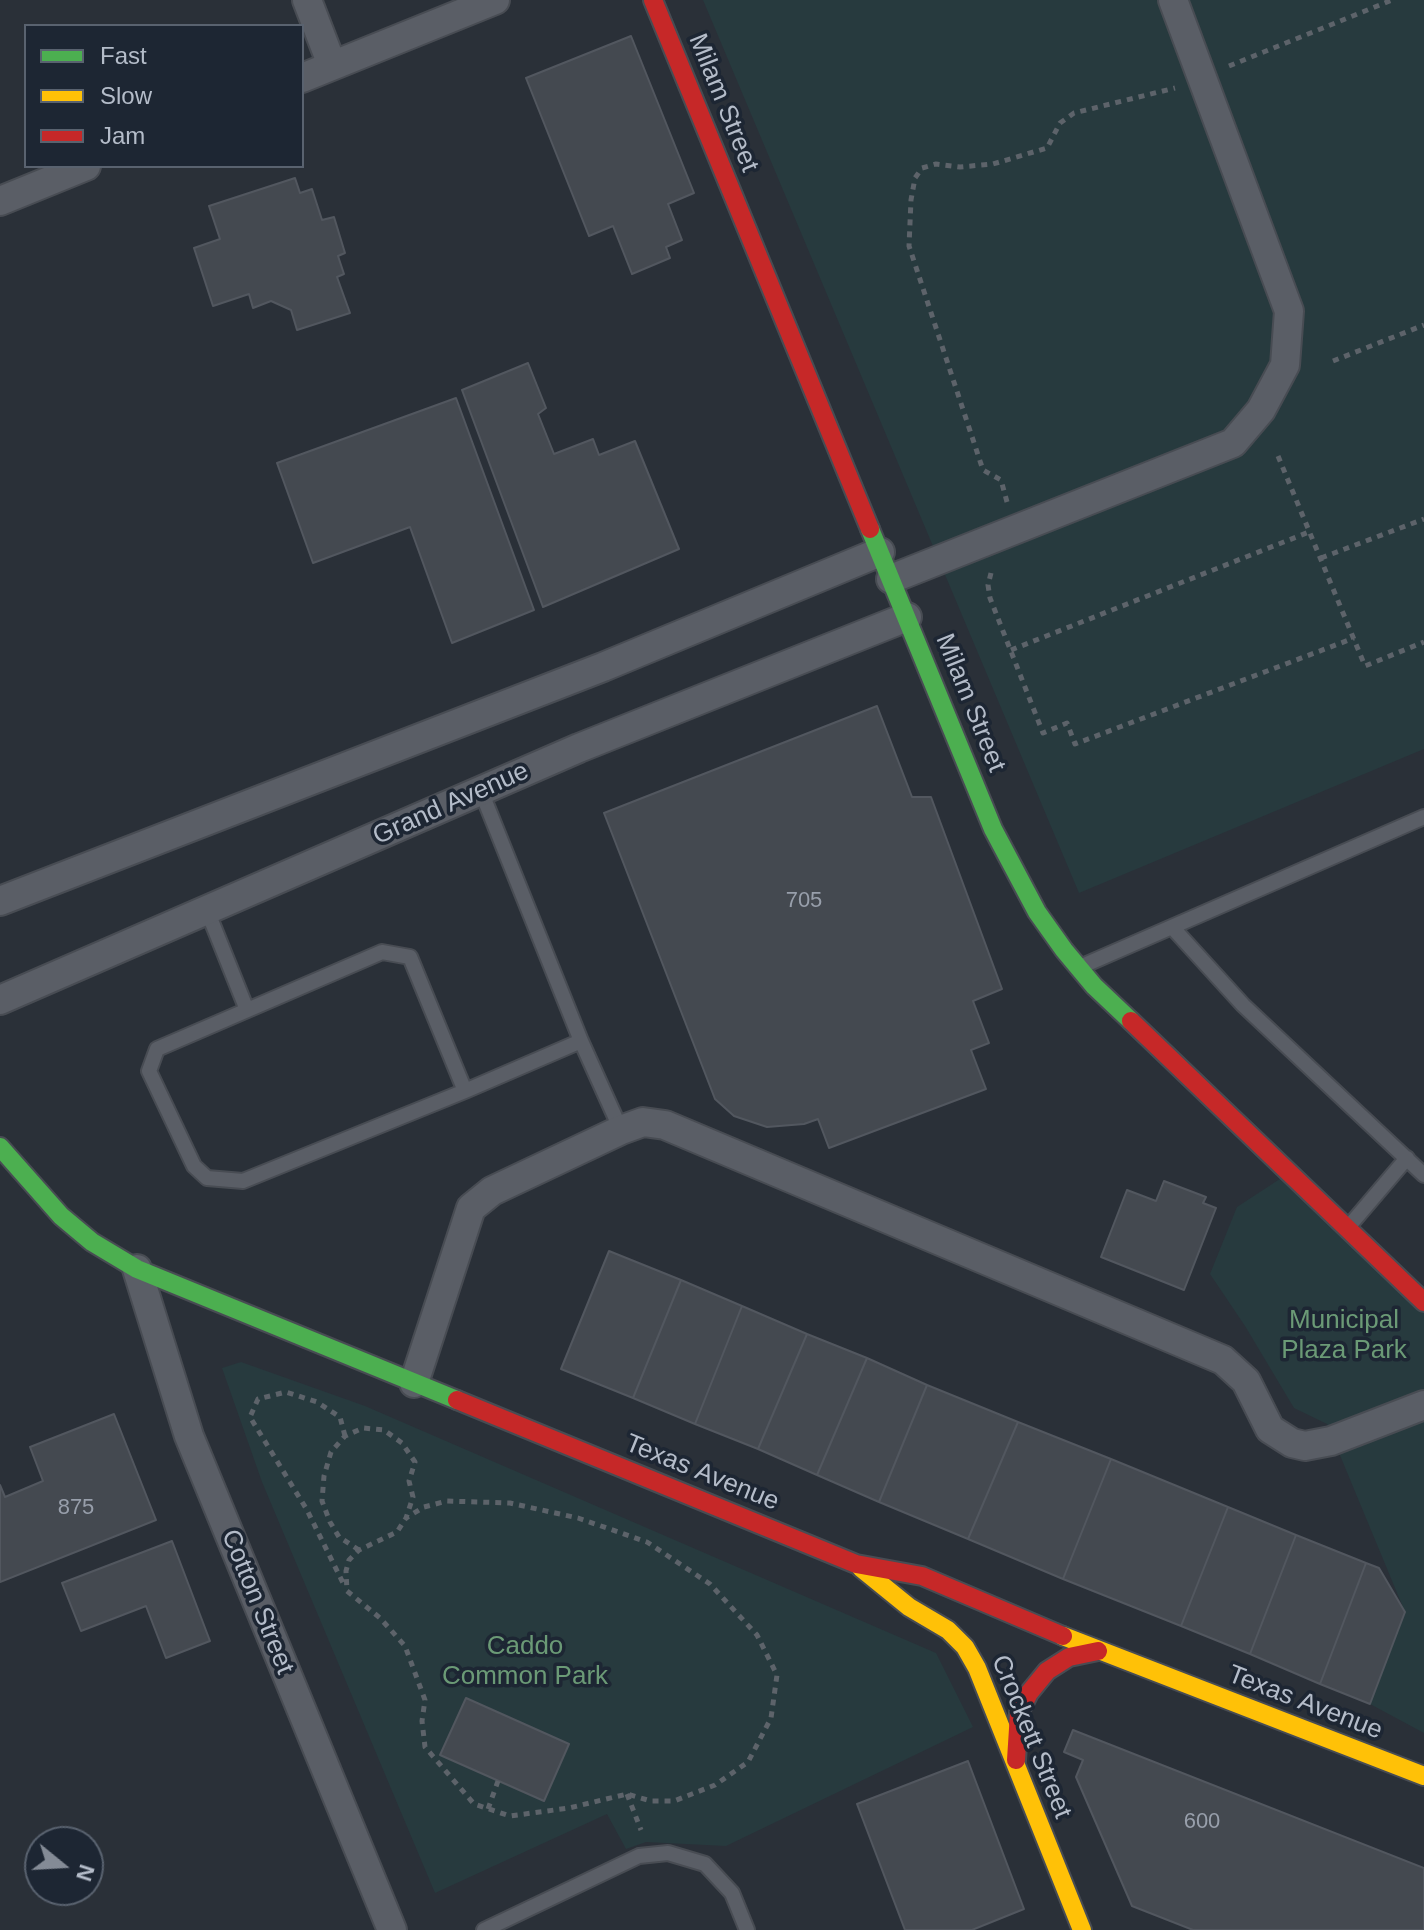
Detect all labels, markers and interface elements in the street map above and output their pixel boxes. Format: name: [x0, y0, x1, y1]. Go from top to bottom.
legend: [24, 24, 304, 168]
street label: Milam Street: [681, 30, 765, 176]
text: Fast: [100, 42, 147, 69]
text: Slow: [100, 82, 152, 109]
text: Jam: [100, 122, 145, 149]
street label: Milam Street: [928, 630, 1012, 776]
street label: Grand Avenue: [368, 756, 534, 852]
house number: 705: [786, 888, 822, 914]
park label: Municipal Plaza Park: [1281, 1305, 1407, 1366]
street label: Texas Avenue: [621, 1428, 783, 1518]
house number: 875: [58, 1495, 94, 1521]
street label: Cotton Street: [214, 1525, 300, 1679]
park label: Caddo Common Park: [442, 1631, 608, 1692]
street label: Crockett Street: [984, 1651, 1078, 1823]
street label: Texas Avenue: [1223, 1659, 1387, 1747]
house number: 600: [1184, 1809, 1220, 1835]
north arrow: [24, 1826, 104, 1906]
text: N: [71, 1862, 100, 1884]

